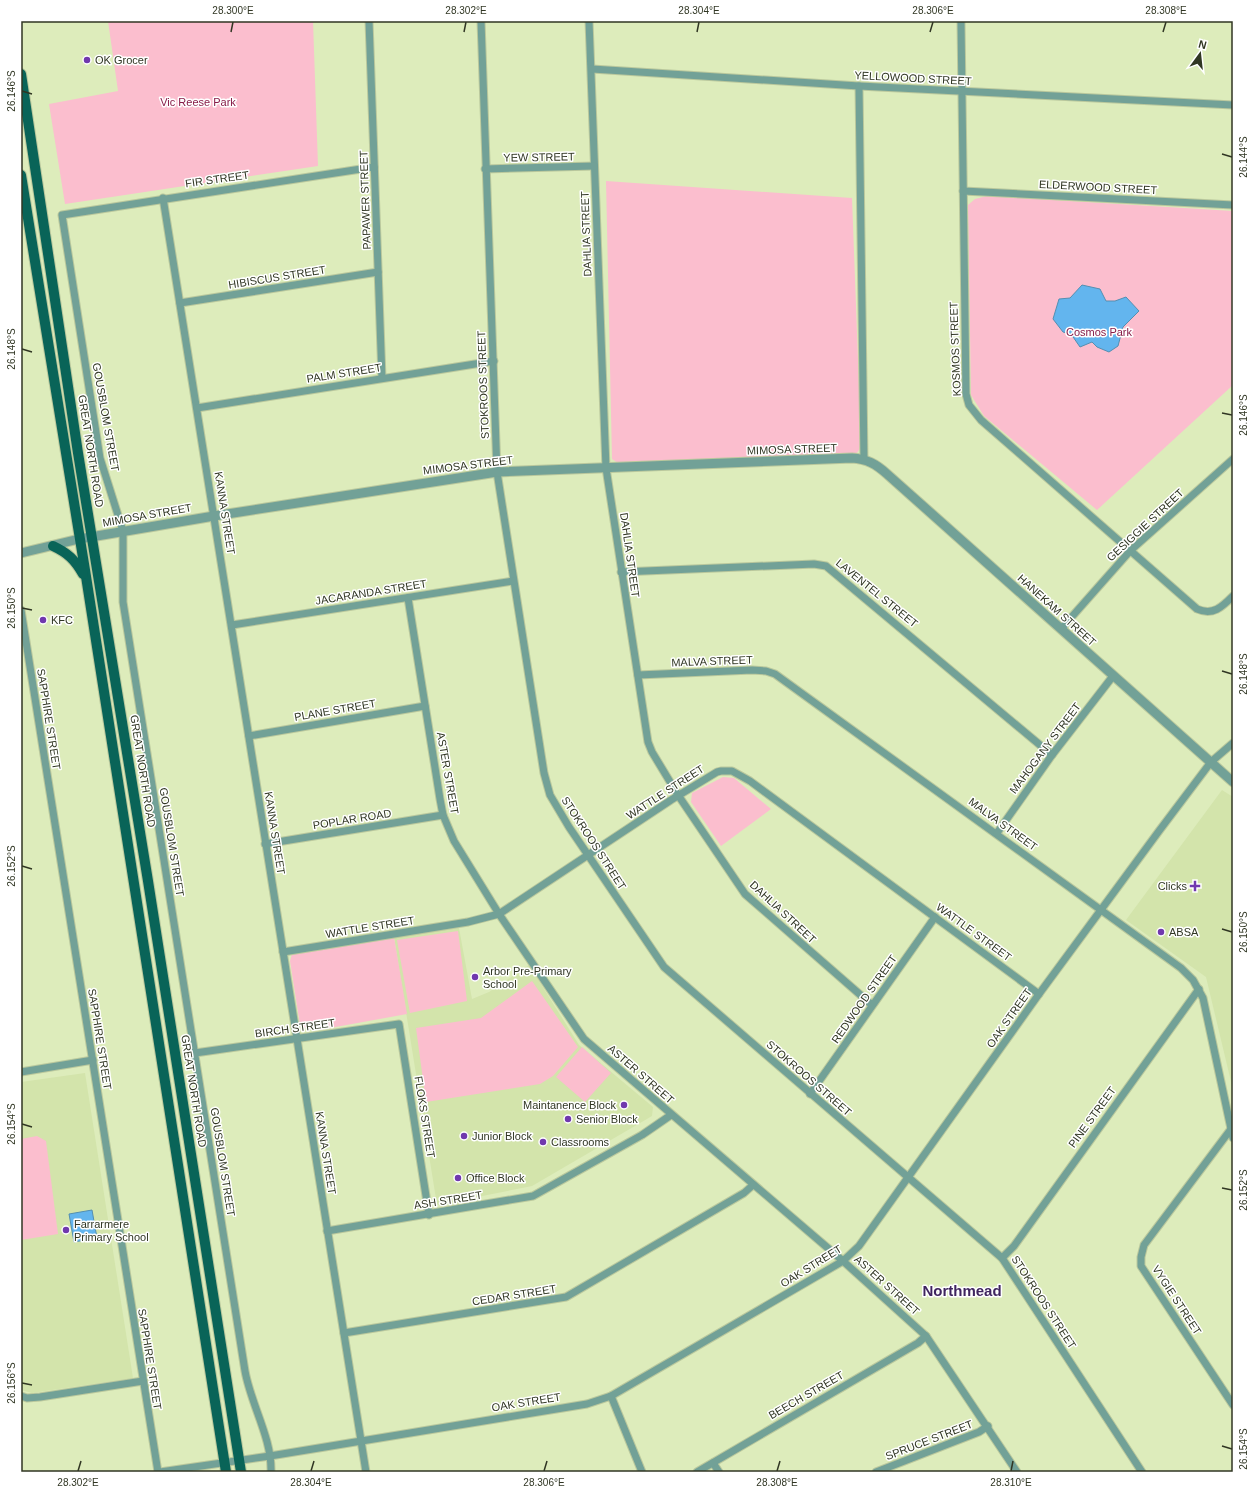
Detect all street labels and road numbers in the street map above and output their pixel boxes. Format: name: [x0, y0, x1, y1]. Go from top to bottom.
street label: YELLOWOOD STREET: [854, 69, 972, 87]
street label: PAPAWER STREET: [357, 150, 373, 250]
street label: YEW STREET: [503, 150, 575, 164]
street label: FIR STREET: [184, 169, 250, 189]
street label: ELDERWOOD STREET: [1039, 178, 1158, 196]
street label: DAHLIA STREET: [579, 191, 593, 277]
street label: HIBISCUS STREET: [227, 263, 327, 291]
street label: KOSMOS STREET: [947, 301, 963, 397]
street label: STOKROOS STREET: [475, 330, 491, 439]
street label: PALM STREET: [306, 361, 383, 385]
street label: GOUSBLOM STREET: [91, 362, 122, 472]
street label: GREAT NORTH ROAD: [76, 394, 106, 508]
street label: MIMOSA STREET: [747, 441, 838, 457]
street label: MIMOSA STREET: [422, 453, 514, 476]
street label: KANNA STREET: [213, 471, 238, 556]
street label: GESIGGIE STREET: [1104, 486, 1186, 564]
street label: MIMOSA STREET: [101, 501, 193, 529]
street label: DAHLIA STREET: [618, 512, 642, 598]
street label: LAVENTEL STREET: [834, 556, 920, 630]
street label: HANEKAM STREET: [1016, 572, 1099, 648]
street label: JACARANDA STREET: [315, 577, 428, 607]
street label: MALVA STREET: [671, 654, 753, 668]
street label: SAPPHIRE STREET: [35, 668, 63, 771]
street label: PLANE STREET: [293, 697, 377, 723]
street label: MAHOGANY STREET: [1007, 700, 1083, 796]
street label: GREAT NORTH ROAD: [128, 714, 158, 828]
street label: ASTER STREET: [435, 731, 461, 815]
street label: WATTLE STREET: [624, 762, 706, 821]
street label: GOUSBLOM STREET: [157, 787, 187, 898]
street label: KANNA STREET: [263, 791, 288, 876]
street label: STOKROOS STREET: [559, 794, 629, 892]
street label: MALVA STREET: [966, 795, 1040, 853]
street label: POPLAR ROAD: [312, 807, 392, 831]
street label: DAHLIA STREET: [748, 878, 819, 946]
street label: WATTLE STREET: [934, 901, 1014, 963]
street label: WATTLE STREET: [325, 914, 416, 940]
street label: REDWOOD STREET: [829, 952, 899, 1045]
street label: OAK STREET: [984, 986, 1034, 1050]
street label: SAPPHIRE STREET: [86, 988, 114, 1091]
street label: BIRCH STREET: [254, 1016, 336, 1040]
street label: GREAT NORTH ROAD: [179, 1034, 209, 1148]
street label: STOKROOS STREET: [764, 1038, 854, 1118]
street label: ASTER STREET: [606, 1042, 677, 1106]
street label: FLOKS STREET: [413, 1075, 437, 1159]
street label: PINE STREET: [1066, 1084, 1118, 1150]
street label: GOUSBLOM STREET: [208, 1107, 238, 1218]
street label: KANNA STREET: [314, 1111, 339, 1196]
street label: ASH STREET: [413, 1189, 483, 1211]
street label: OAK STREET: [778, 1242, 844, 1290]
street label: ASTER STREET: [852, 1253, 922, 1317]
street label: STOKROOS STREET: [1009, 1253, 1079, 1351]
street label: VYGIE STREET: [1150, 1263, 1204, 1337]
street label: CEDAR STREET: [471, 1282, 557, 1308]
street label: SAPPHIRE STREET: [136, 1308, 164, 1411]
street label: BEECH STREET: [766, 1369, 846, 1421]
street label: OAK STREET: [491, 1391, 562, 1413]
street label: SPRUCE STREET: [884, 1418, 974, 1462]

